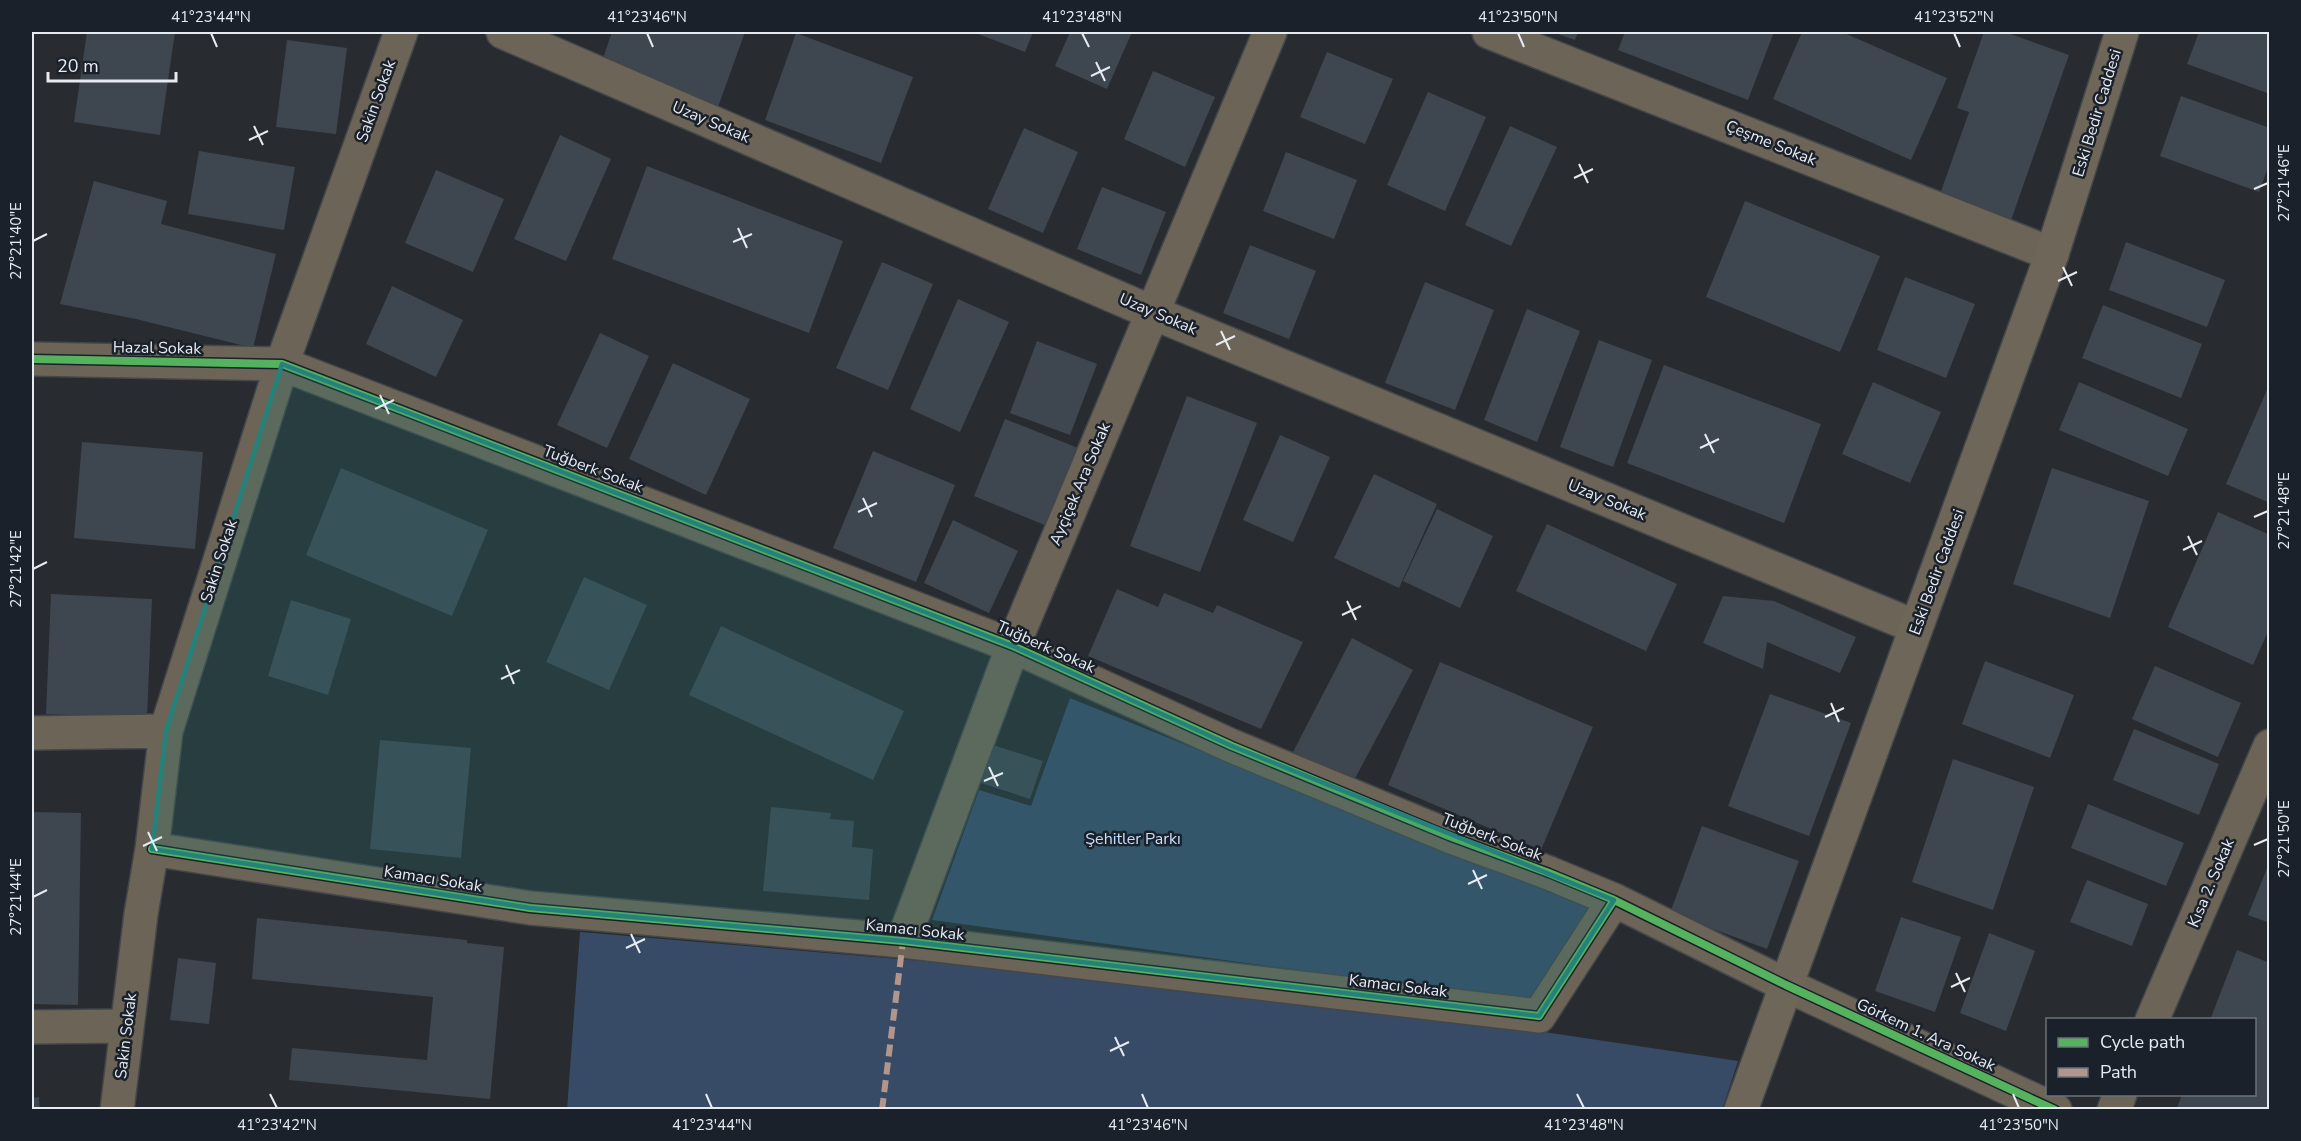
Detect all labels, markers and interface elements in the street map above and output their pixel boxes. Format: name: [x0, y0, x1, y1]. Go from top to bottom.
text: 41°23'44"N: [171, 7, 251, 27]
text: 41°23'46"N: [607, 7, 687, 27]
text: 41°23'48"N: [1042, 7, 1122, 27]
text: 41°23'50"N: [1478, 7, 1558, 27]
text: 41°23'52"N: [1914, 7, 1994, 27]
scale bar: [48, 45, 176, 83]
street label: Eski Bedir Caddesi: [2067, 46, 2127, 180]
text: 20 m: [57, 54, 99, 78]
street label: Sakin Sokak: [351, 56, 401, 145]
street label: Uzay Sokak: [669, 96, 754, 149]
street label: Çeşme Sokak: [1722, 115, 1820, 172]
text: 27°21'46"E: [2274, 144, 2294, 222]
text: 27°21'40"E: [6, 202, 26, 280]
street label: Uzay Sokak: [1116, 288, 1201, 341]
street label: Hazal Sokak: [113, 336, 202, 360]
street label: Ayçiçek Ara Sokak: [1044, 418, 1116, 549]
street label: Tuğberk Sokak: [540, 440, 647, 499]
text: 27°21'48"E: [2274, 472, 2294, 550]
street label: Uzay Sokak: [1564, 474, 1650, 526]
street label: Eski Bedir Caddesi: [1904, 506, 1970, 638]
street label: Sakin Sokak: [195, 516, 243, 605]
text: 27°21'42"E: [6, 530, 26, 608]
street label: Tuğberk Sokak: [993, 615, 1100, 679]
text: 27°21'50"E: [2274, 800, 2294, 878]
street label: Tuğberk Sokak: [1439, 808, 1546, 867]
park label: Şehitler Parkı: [1085, 828, 1181, 850]
street label: Kısa 2. Sokak: [2182, 834, 2240, 931]
text: 27°21'44"E: [6, 858, 26, 936]
street label: Kamacı Sokak: [382, 860, 485, 898]
street label: Kamacı Sokak: [865, 914, 966, 946]
street label: Kamacı Sokak: [1348, 969, 1449, 1003]
street label: Sakin Sokak: [110, 991, 142, 1080]
street label: Görkem 1. Ara Sokak: [1853, 993, 2000, 1077]
legend: [2046, 1018, 2256, 1096]
text: Cycle path: [2100, 1030, 2185, 1054]
text: Path: [2100, 1060, 2137, 1084]
text: 41°23'42"N: [237, 1115, 317, 1135]
text: 41°23'44"N: [672, 1115, 752, 1135]
text: 41°23'46"N: [1108, 1115, 1188, 1135]
text: 41°23'48"N: [1544, 1115, 1624, 1135]
text: 41°23'50"N: [1979, 1115, 2059, 1135]

